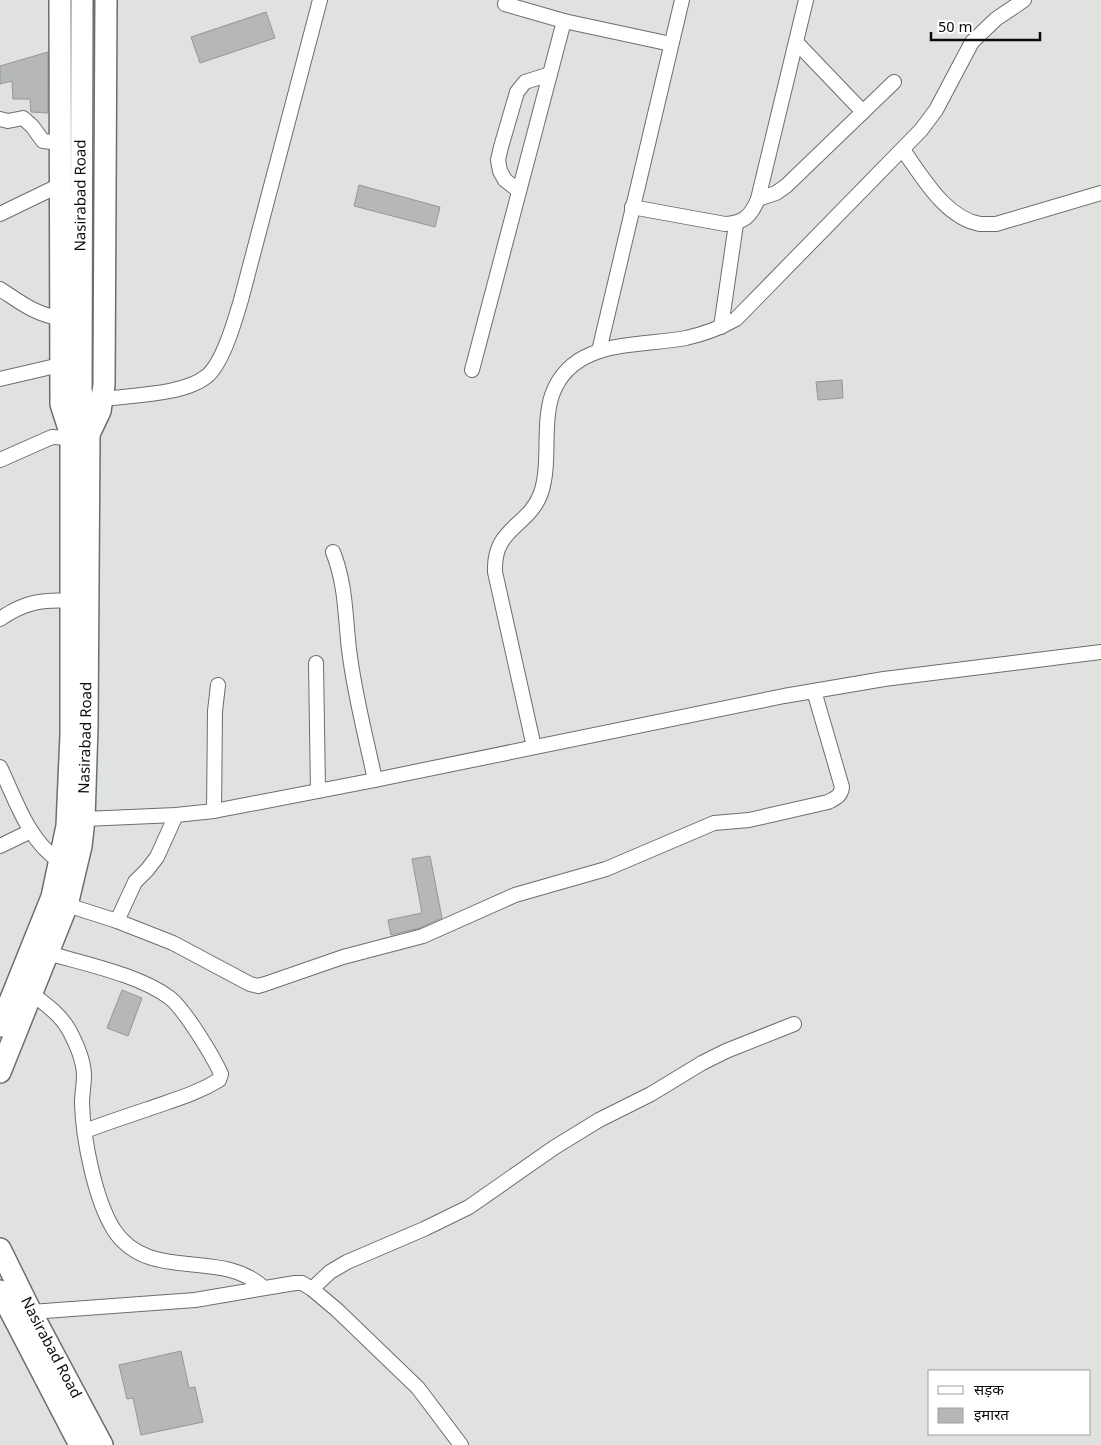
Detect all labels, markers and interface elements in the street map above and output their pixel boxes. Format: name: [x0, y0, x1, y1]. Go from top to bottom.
scale bar: [931, 10, 1040, 42]
text: 50 m: [938, 19, 972, 38]
street label: Nasirabad Road: [72, 139, 91, 252]
street label: Nasirabad Road: [75, 682, 97, 794]
street label: Nasirabad Road: [16, 1294, 85, 1402]
legend: [928, 1370, 1091, 1435]
text: सड़क: [974, 1382, 1004, 1401]
text: इमारत: [974, 1407, 1009, 1426]

